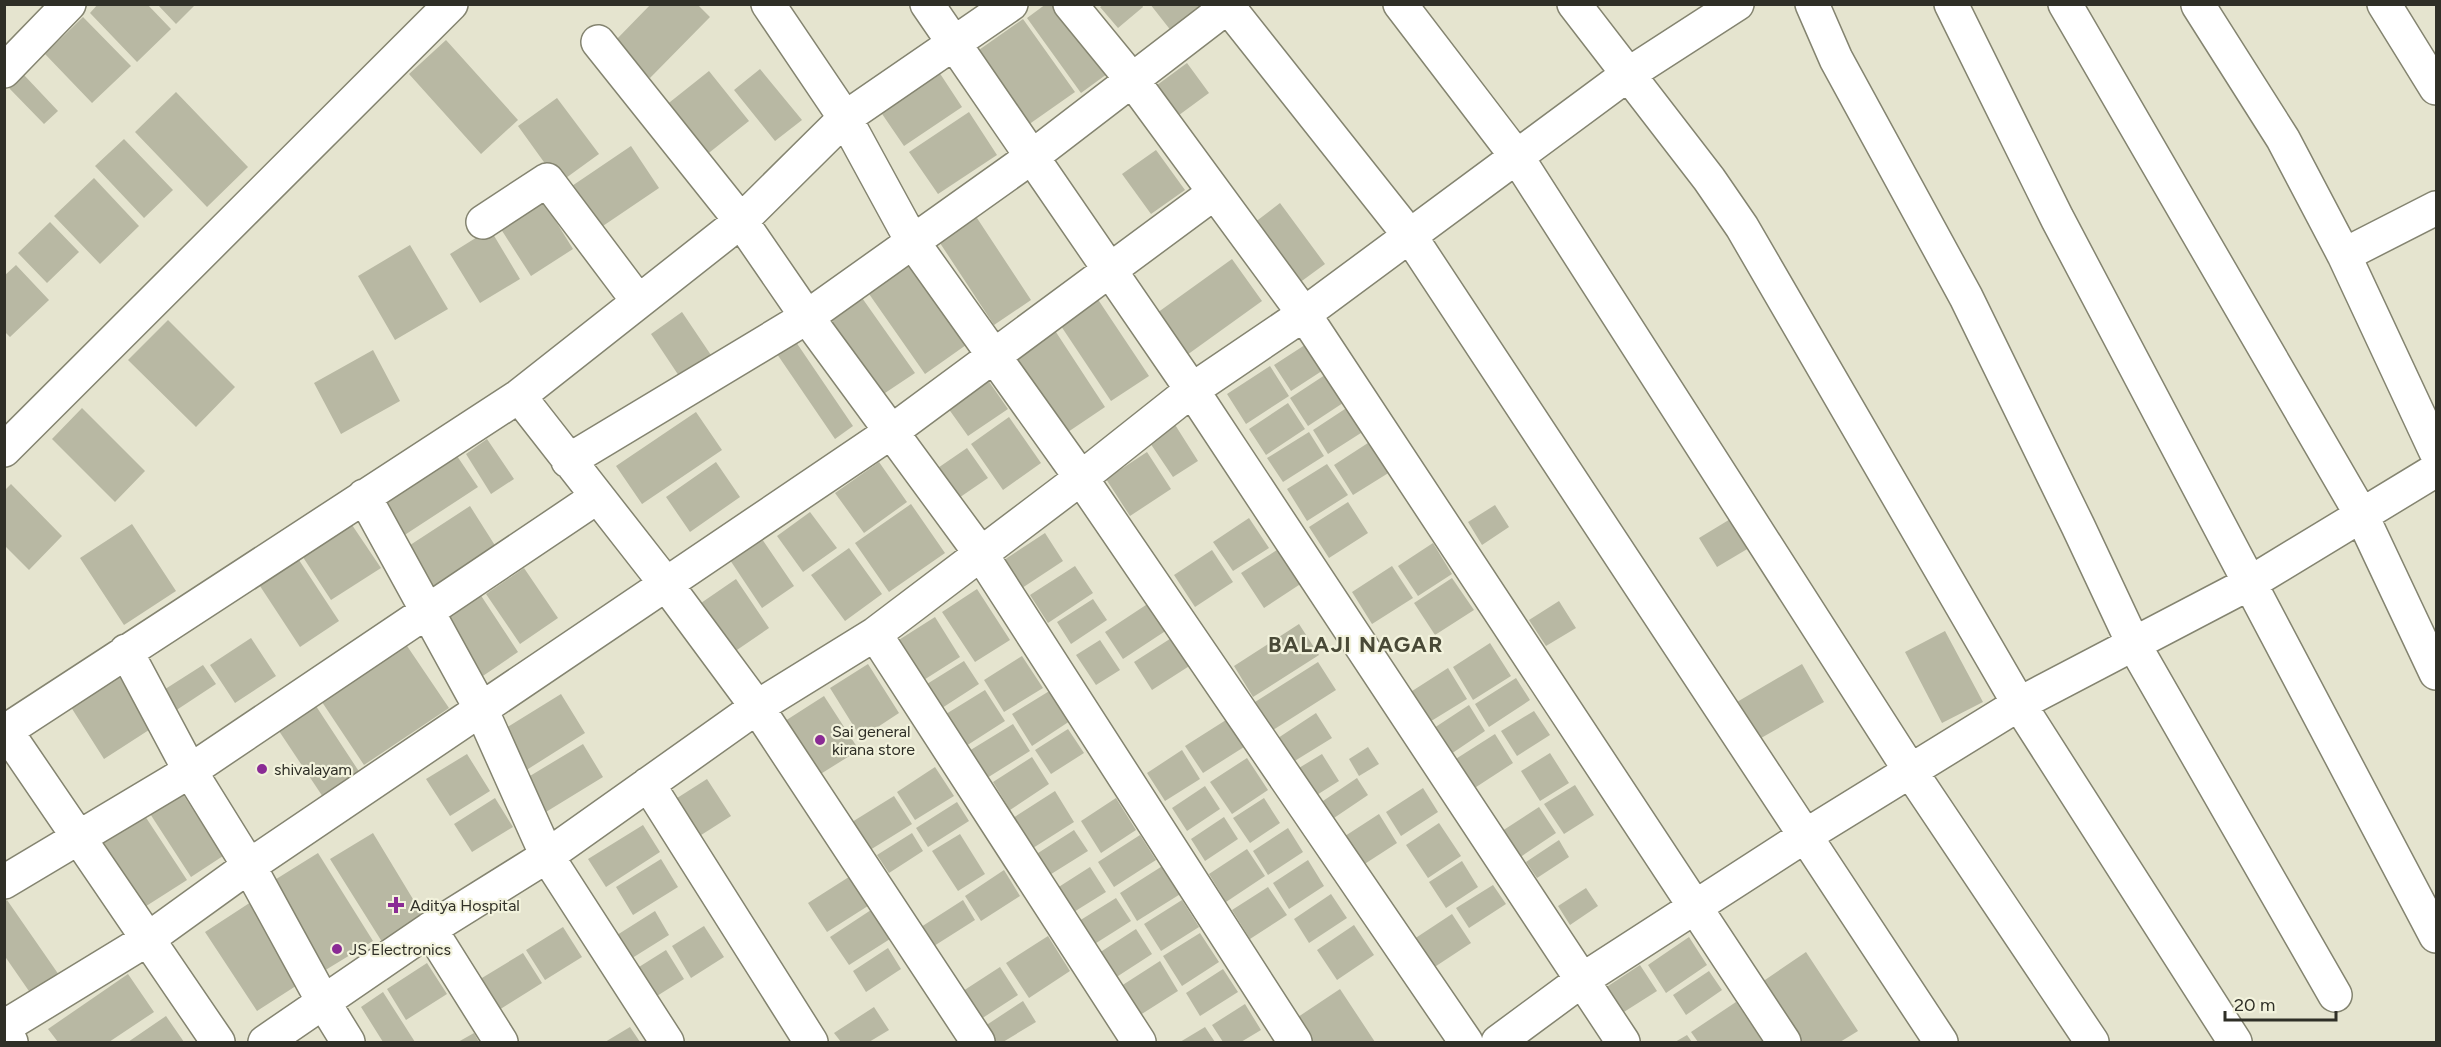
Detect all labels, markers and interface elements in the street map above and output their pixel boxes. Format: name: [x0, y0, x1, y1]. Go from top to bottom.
district label: BALAJI NAGAR: [1268, 631, 1444, 658]
place label: Sai general kirana store: [832, 722, 915, 759]
marker: Sai general kirana store: [813, 733, 827, 747]
place label: shivalayam: [274, 760, 352, 779]
marker: shivalayam: [255, 762, 269, 776]
marker: Aditya Hospital: [387, 896, 405, 914]
place label: Aditya Hospital: [410, 896, 520, 915]
place label: JS Electronics: [349, 940, 451, 959]
marker: JS Electronics: [330, 942, 344, 956]
scale bar: [2225, 984, 2336, 1022]
text: 20 m: [2234, 994, 2275, 1016]

